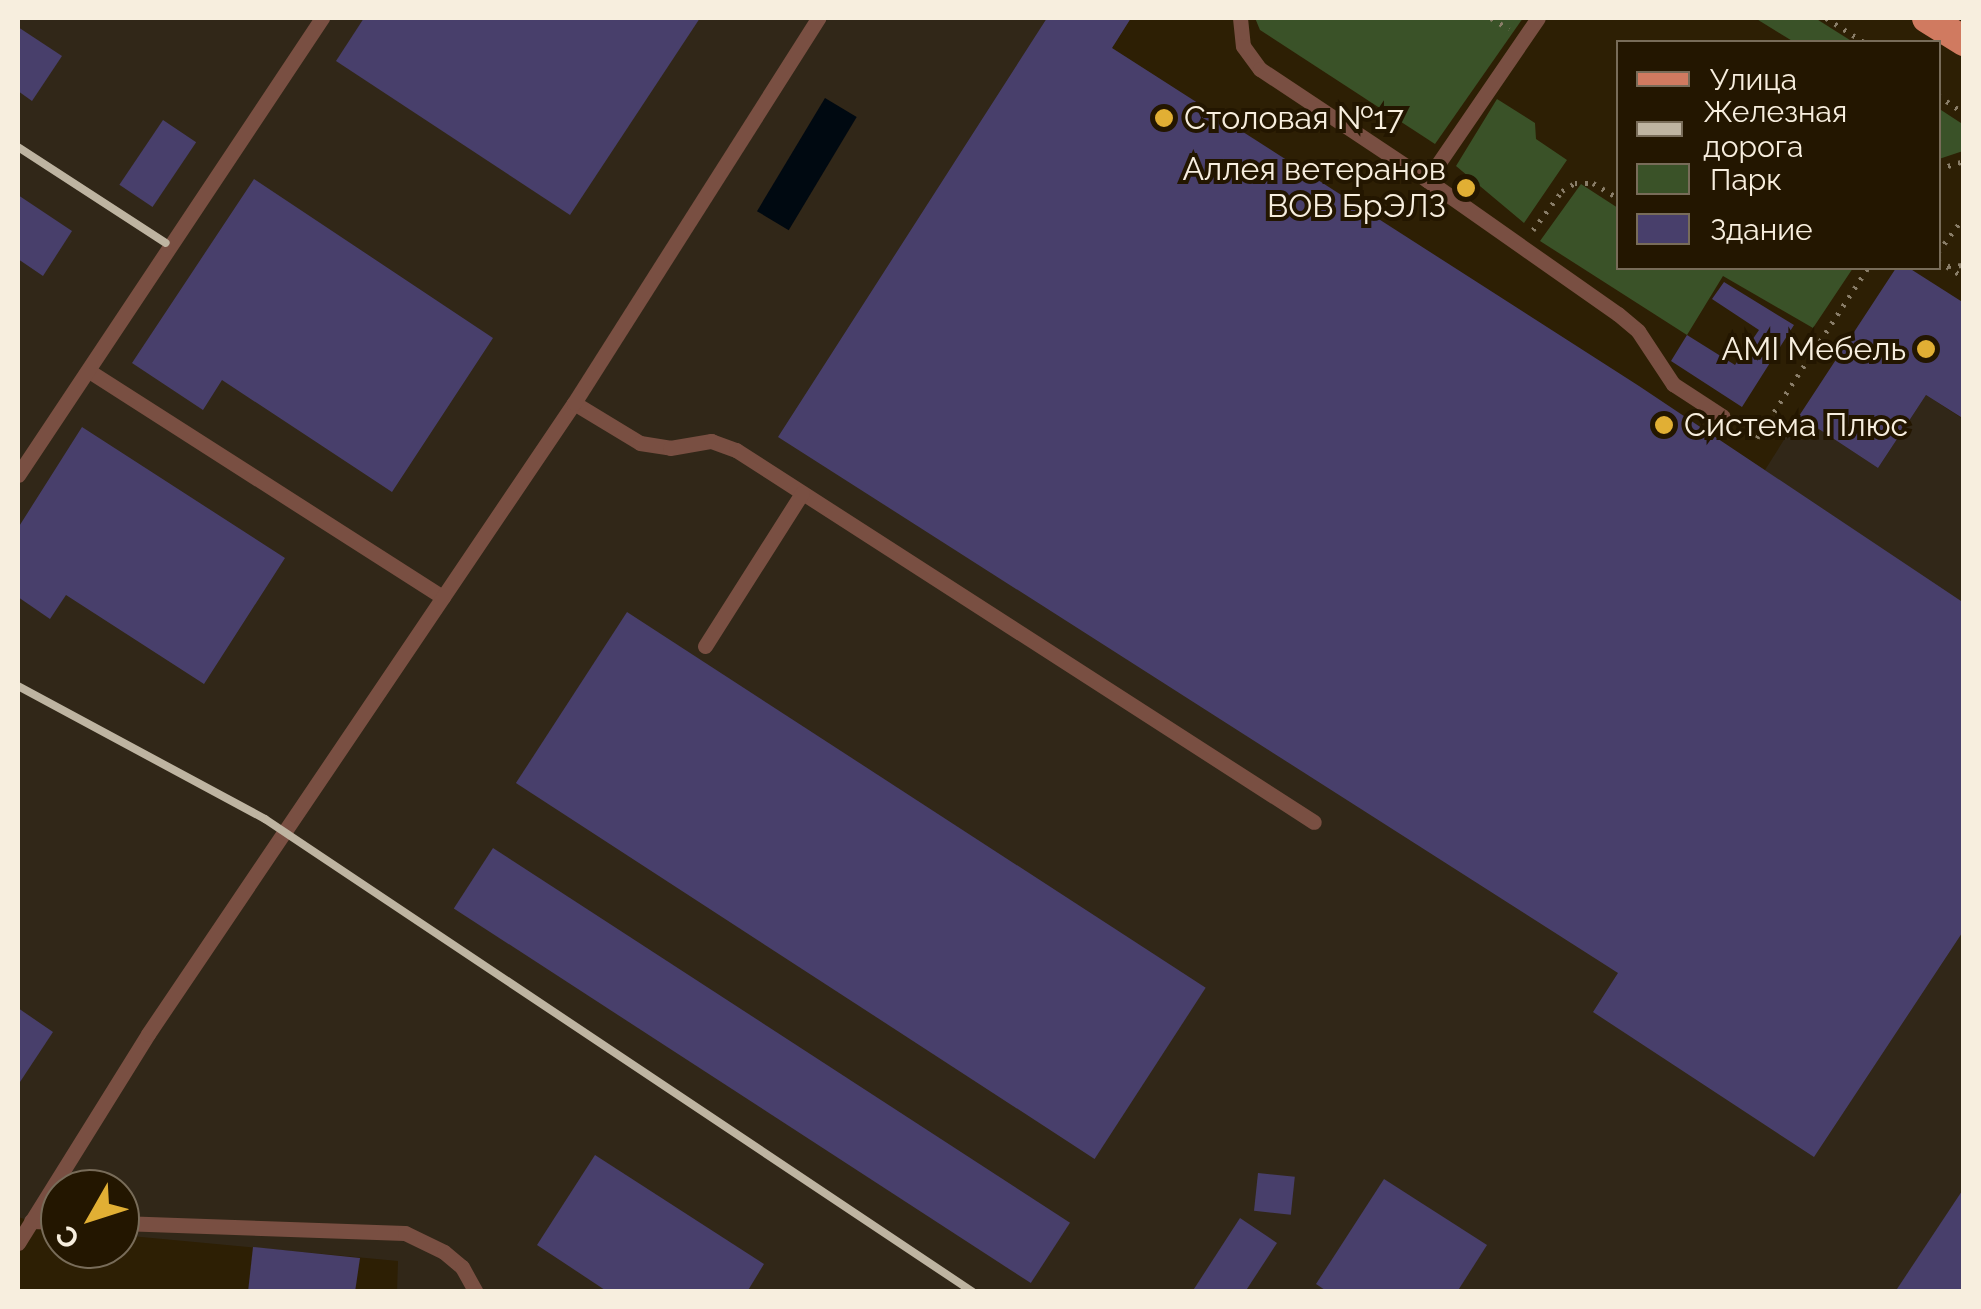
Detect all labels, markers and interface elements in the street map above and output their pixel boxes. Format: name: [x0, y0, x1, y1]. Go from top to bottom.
legend: [1616, 40, 1941, 270]
text: Улица: [1710, 62, 1797, 97]
text: Железная дорога: [1703, 94, 1847, 164]
place label: Столовая №17: [1184, 99, 1404, 137]
marker: Столовая №17: [1153, 107, 1175, 129]
place label: Аллея ветеранов ВОВ БрЭЛЗ: [1182, 151, 1446, 226]
text: Парк: [1710, 162, 1782, 197]
marker: Аллея ветеранов ВОВ БрЭЛЗ: [1455, 177, 1477, 199]
text: Здание: [1710, 212, 1813, 247]
place label: AMI Мебель: [1722, 330, 1906, 368]
marker: AMI Мебель: [1915, 338, 1937, 360]
place label: Система Плюс: [1684, 406, 1908, 444]
marker: Система Плюс: [1653, 414, 1675, 436]
north arrow: [40, 1169, 140, 1269]
text: С: [49, 1219, 87, 1255]

